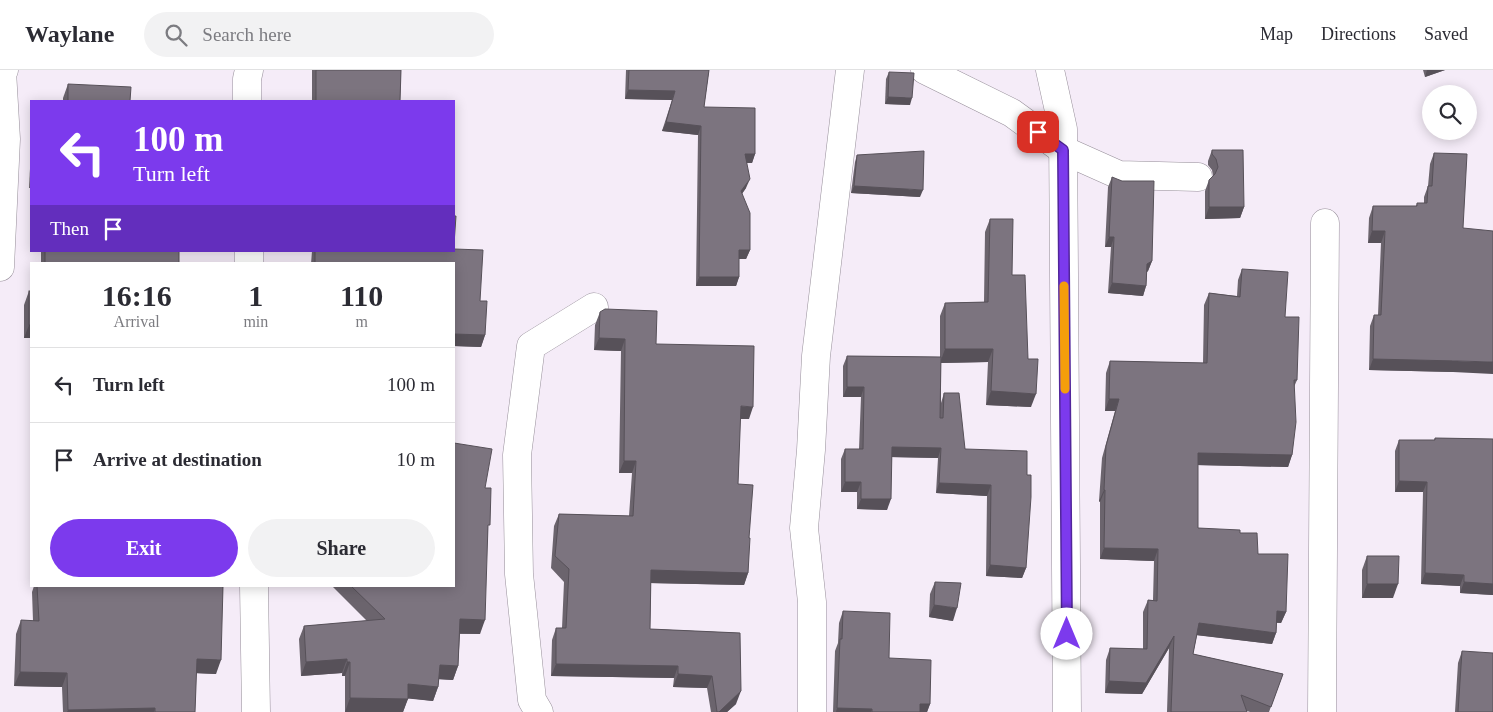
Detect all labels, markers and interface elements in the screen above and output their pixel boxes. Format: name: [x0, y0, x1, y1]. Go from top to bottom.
search box: [144, 12, 494, 57]
text: Waylane: [25, 21, 114, 47]
icon: search: [162, 21, 190, 49]
text: Search here: [202, 24, 291, 45]
text: Map: [1260, 24, 1293, 44]
text: Directions: [1321, 24, 1396, 44]
text: Saved: [1424, 24, 1468, 44]
map controls: [1422, 85, 1477, 140]
button: search: [1422, 85, 1477, 140]
pin: [1017, 111, 1059, 153]
icon: arrive: [1024, 118, 1052, 146]
icon: left: [50, 120, 115, 185]
text: 100 m: [133, 120, 223, 159]
text: Turn left: [133, 161, 210, 186]
icon: arrive: [99, 215, 127, 243]
text: Then: [50, 218, 89, 239]
text: 16:16: [102, 279, 172, 312]
text: 1: [248, 279, 263, 312]
text: 110: [340, 279, 383, 312]
text: Arrival: [114, 313, 160, 330]
text: min: [243, 313, 268, 330]
text: m: [355, 313, 368, 330]
icon: left: [50, 371, 78, 399]
text: Turn left: [93, 374, 165, 395]
text: 100 m: [387, 374, 435, 395]
icon: arrive: [50, 446, 78, 474]
text: Arrive at destination: [93, 449, 262, 470]
text: 10 m: [396, 449, 435, 470]
button: Exit: [50, 519, 238, 577]
button: Share: [248, 519, 435, 577]
position arrow: [1040, 607, 1092, 659]

